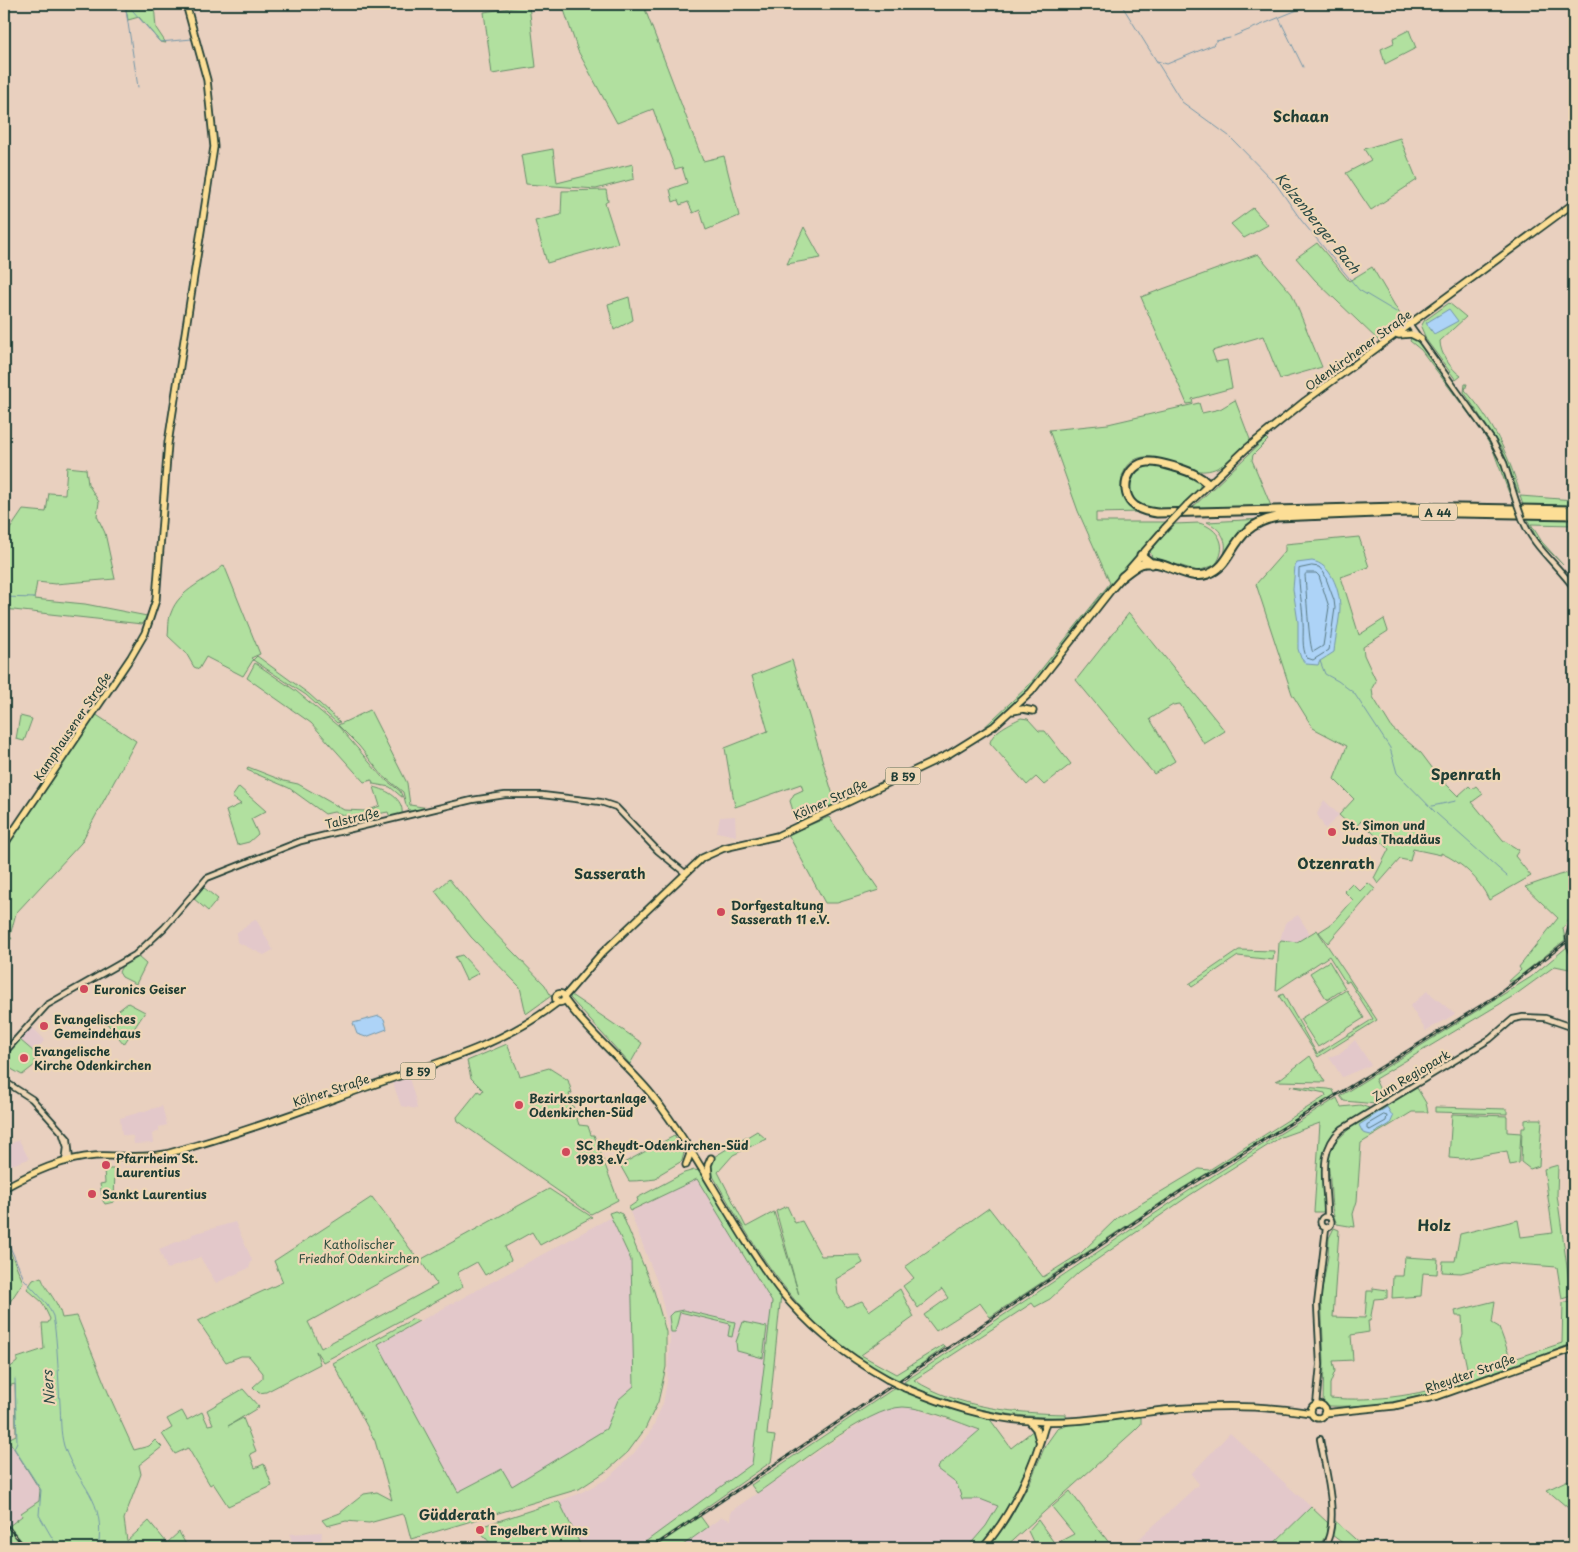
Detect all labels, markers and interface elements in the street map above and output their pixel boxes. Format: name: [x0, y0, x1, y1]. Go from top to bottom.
district label: Schaan: [1273, 104, 1329, 127]
water label: Kelzenberger Bach: [1271, 168, 1366, 279]
street label: Odenkirchener Straße: [1301, 305, 1415, 395]
road number: A 44: [1419, 504, 1457, 520]
street label: Kamphausener Straße: [29, 668, 115, 784]
district label: Spenrath: [1431, 762, 1501, 785]
road number: B 59: [886, 768, 920, 784]
street label: Kölner Straße: [790, 774, 870, 824]
street label: Talstraße: [323, 803, 381, 833]
place label: St. Simon und Judas Thaddäus: [1342, 816, 1441, 848]
marker: St. Simon und Judas Thaddäus: [1326, 826, 1338, 838]
district label: Otzenrath: [1297, 851, 1375, 874]
district label: Sasserath: [574, 863, 646, 884]
place label: Dorfgestaltung Sasserath 11 e.V.: [731, 896, 830, 928]
marker: Dorfgestaltung Sasserath 11 e.V.: [715, 906, 727, 918]
place label: Euronics Geiser: [94, 980, 187, 998]
marker: Euronics Geiser: [78, 983, 90, 995]
place label: Evangelisches Gemeindehaus: [54, 1010, 141, 1042]
marker: Evangelisches Gemeindehaus: [38, 1020, 50, 1032]
place label: Evangelische Kirche Odenkirchen: [34, 1042, 151, 1074]
street label: Zum Regiopark: [1369, 1045, 1453, 1105]
marker: Evangelische Kirche Odenkirchen: [18, 1052, 30, 1064]
road number: B 59: [400, 1062, 436, 1080]
street label: Kölner Straße: [290, 1069, 372, 1111]
place label: Bezirkssportanlage Odenkirchen-Süd: [529, 1089, 647, 1121]
marker: Bezirkssportanlage Odenkirchen-Süd: [513, 1099, 525, 1111]
place label: SC Rheydt-Odenkirchen-Süd 1983 e.V.: [576, 1136, 749, 1168]
marker: SC Rheydt-Odenkirchen-Süd 1983 e.V.: [560, 1146, 572, 1158]
place label: Pfarrheim St. Laurentius: [116, 1149, 198, 1181]
marker: Pfarrheim St. Laurentius: [100, 1159, 112, 1171]
place label: Sankt Laurentius: [102, 1185, 207, 1203]
marker: Sankt Laurentius: [86, 1188, 98, 1200]
district label: Holz: [1418, 1213, 1451, 1236]
park label: Katholischer Friedhof Odenkirchen: [298, 1235, 420, 1267]
street label: Rheydter Straße: [1422, 1349, 1518, 1397]
water label: Niers: [36, 1368, 60, 1406]
district label: Güdderath: [419, 1504, 495, 1525]
place label: Engelbert Wilms: [490, 1521, 588, 1539]
marker: Engelbert Wilms: [474, 1524, 486, 1536]

